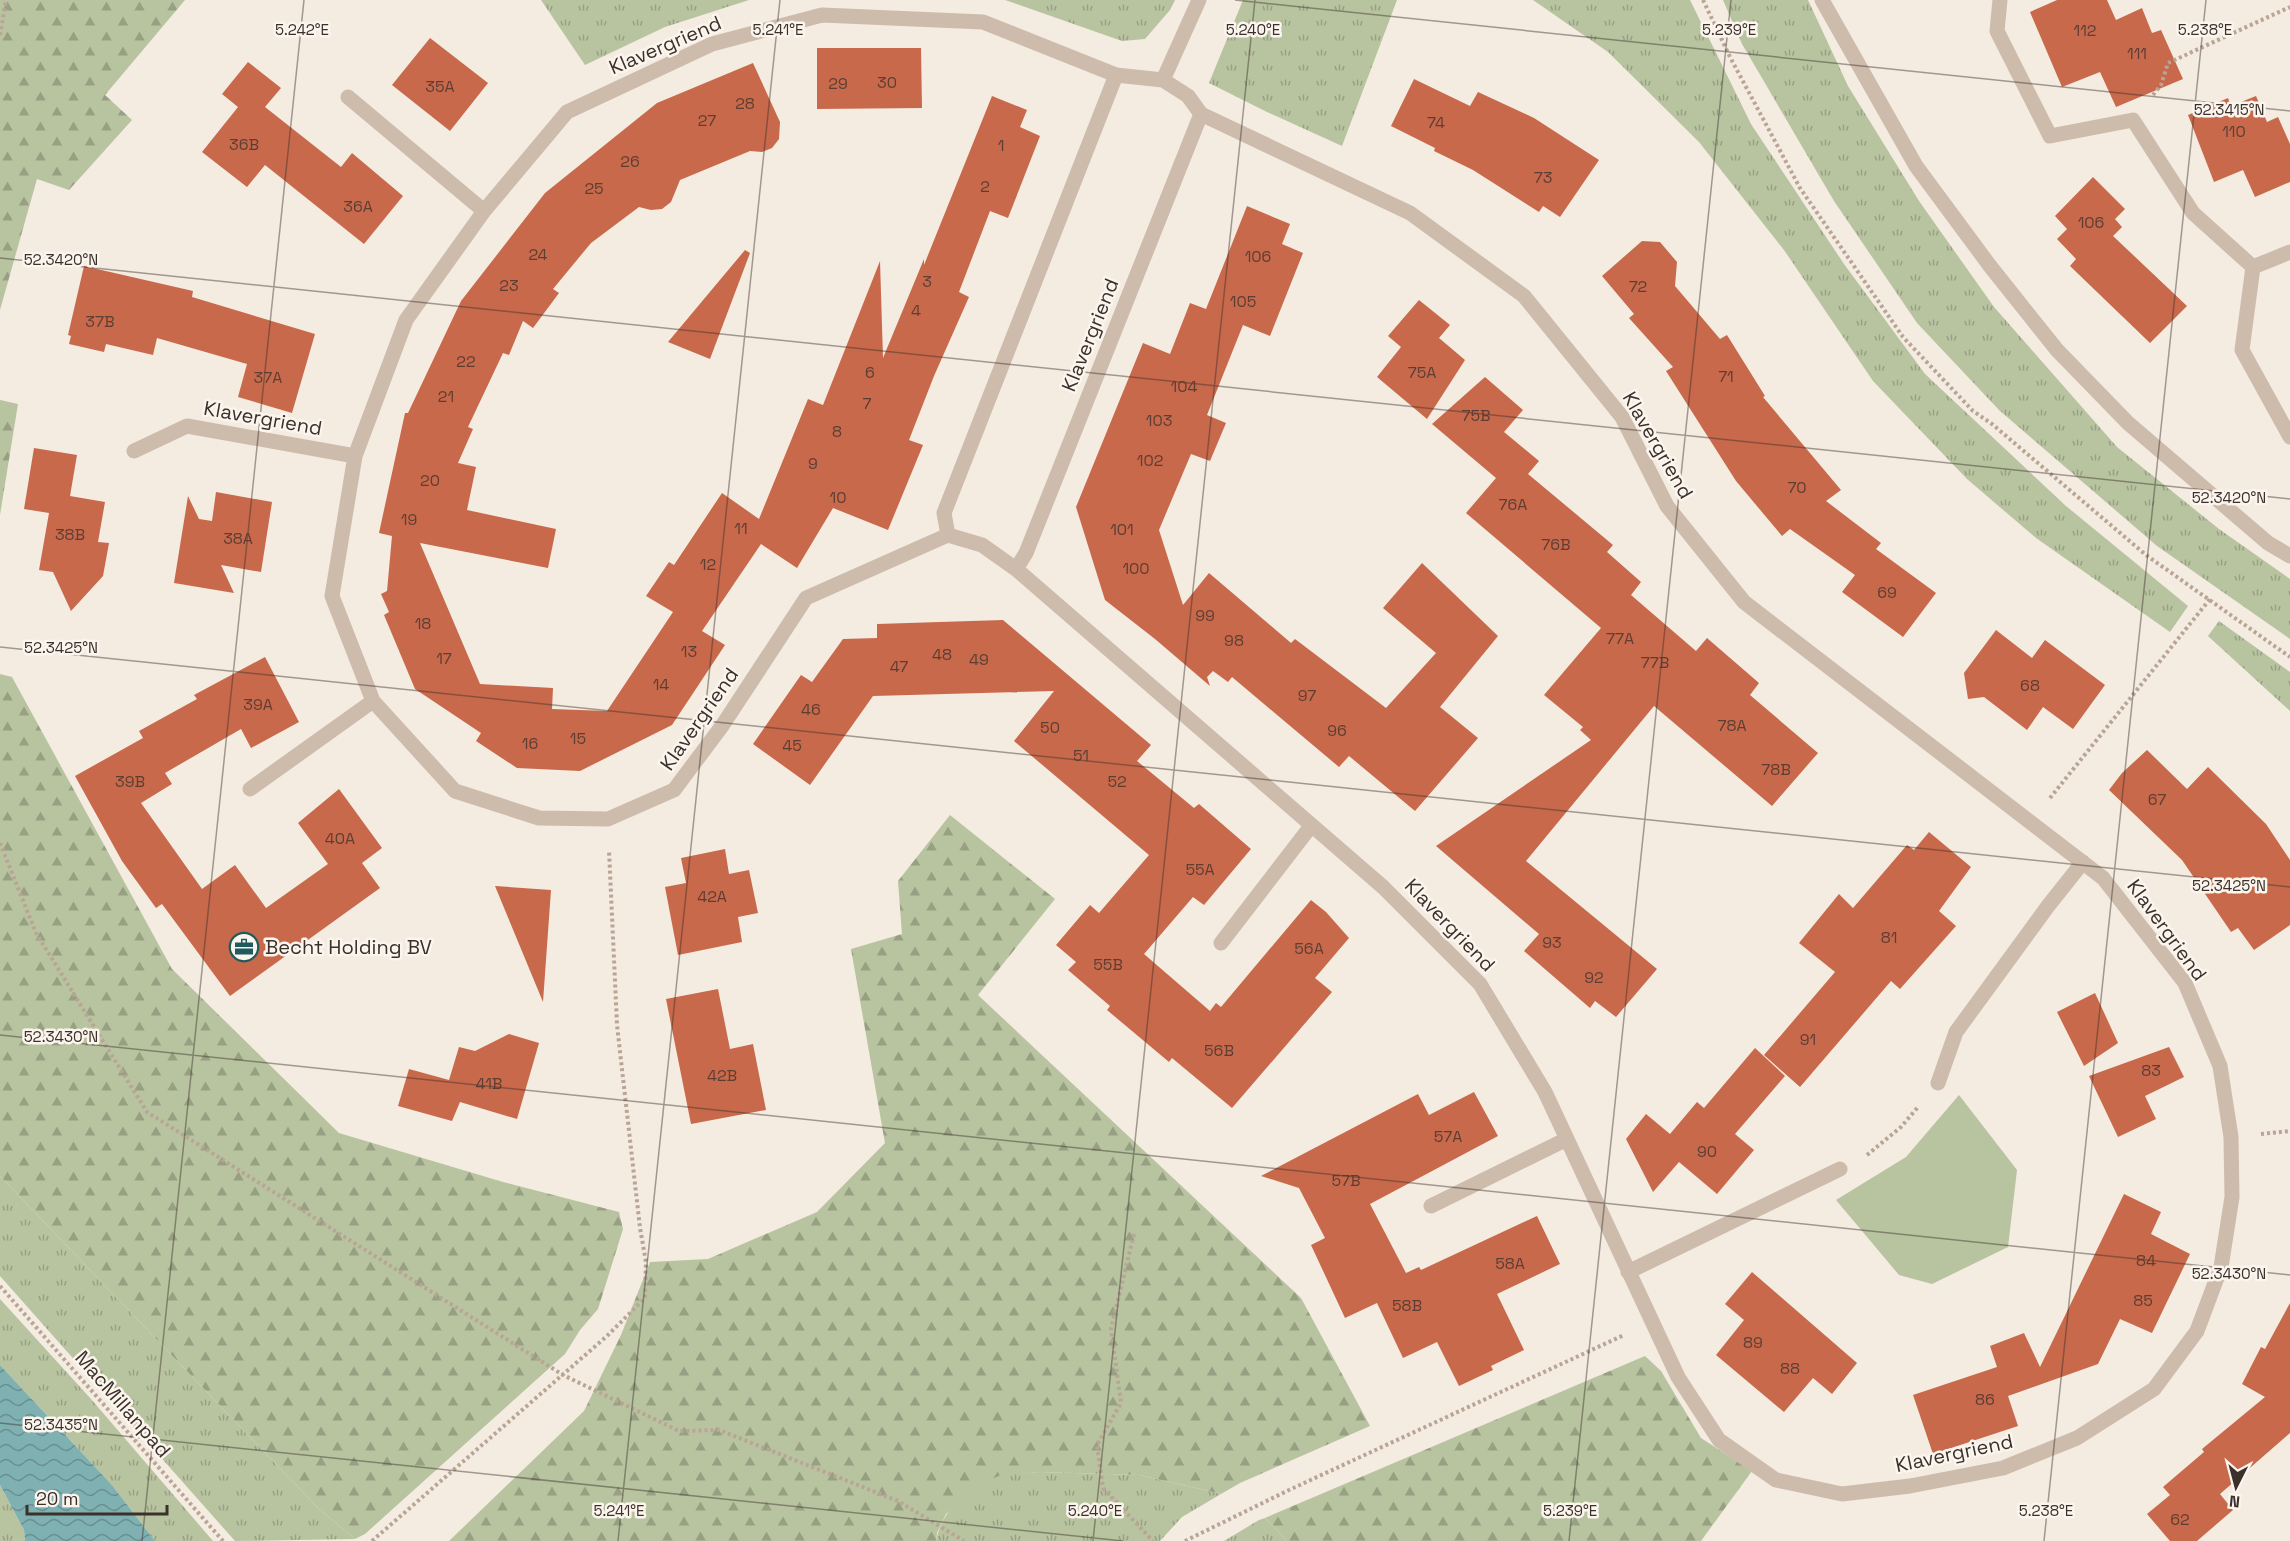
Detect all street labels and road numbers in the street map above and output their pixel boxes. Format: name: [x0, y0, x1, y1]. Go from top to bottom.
street label: Klavergriend: [605, 10, 725, 80]
street label: Klavergriend: [1056, 275, 1124, 395]
street label: Klavergriend: [1617, 387, 1699, 503]
street label: Klavergriend: [202, 395, 324, 441]
street label: Klavergriend: [654, 663, 744, 775]
street label: Klavergriend: [1399, 873, 1501, 977]
street label: Klavergriend: [2121, 874, 2213, 986]
street label: MacMillanpad: [69, 1345, 177, 1463]
street label: Klavergriend: [1893, 1428, 2015, 1478]

